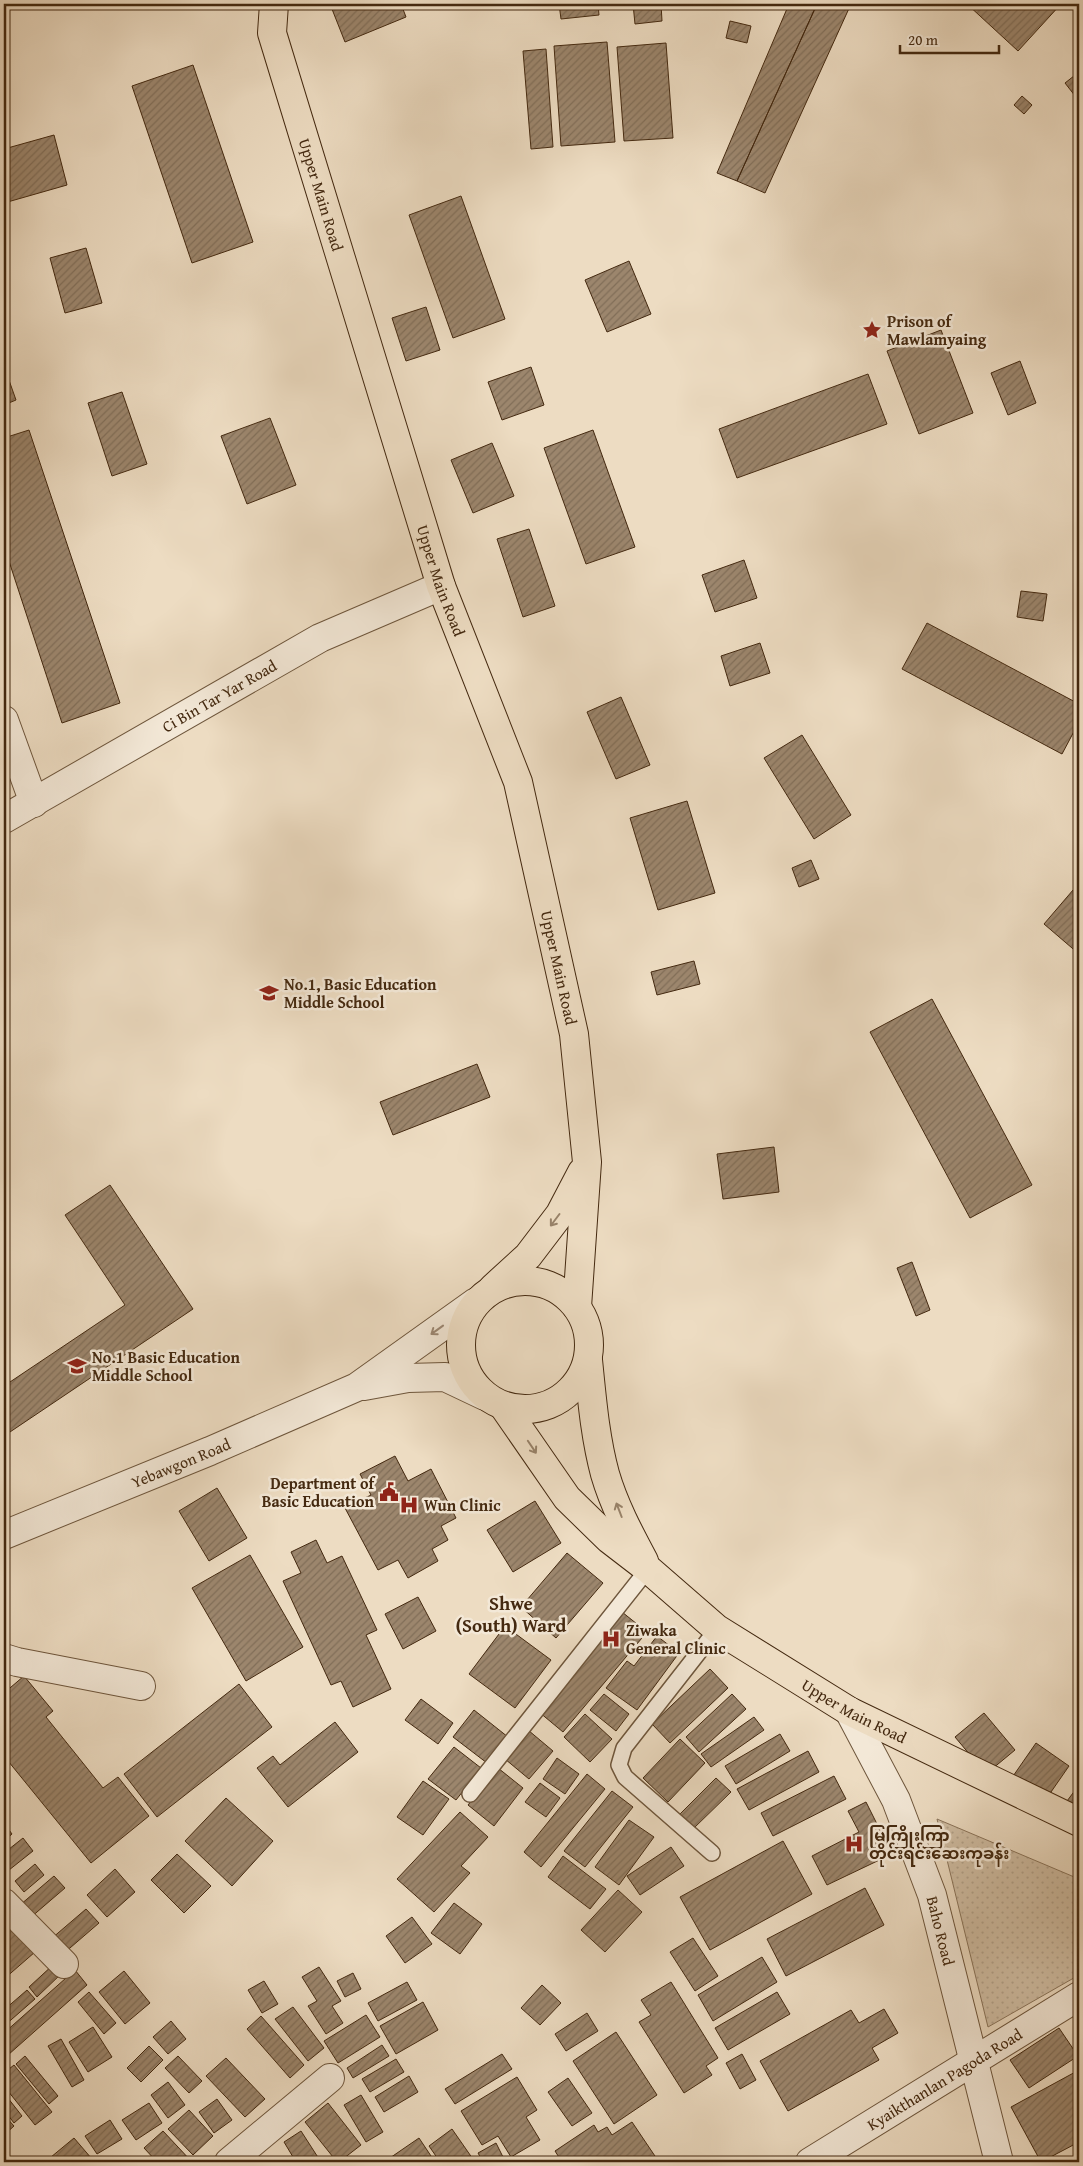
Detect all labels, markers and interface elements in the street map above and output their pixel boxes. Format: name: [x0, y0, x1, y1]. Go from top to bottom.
scale bar: [900, 22, 999, 54]
text: 20 m: [908, 29, 939, 50]
street label: Upper Main Road: [293, 135, 350, 254]
place label: Prison of Mawlamyaing: [887, 309, 987, 351]
place icon: Prison of Mawlamyaing: [861, 319, 883, 341]
street label: Upper Main Road: [411, 522, 472, 640]
street label: Ci Bin Tar Yar Road: [157, 653, 281, 738]
street label: Upper Main Road: [535, 908, 584, 1028]
place label: No.1, Basic Education Middle School: [284, 972, 437, 1014]
school or university icon: No.1, Basic Education Middle School: [258, 982, 280, 1004]
one-way arrow: [550, 1213, 560, 1227]
one-way arrow: [430, 1325, 444, 1335]
place label: No.1 Basic Education Middle School: [92, 1345, 240, 1387]
school or university icon: No.1 Basic Education Middle School: [66, 1355, 88, 1377]
street label: Yebawgon Road: [128, 1431, 235, 1494]
one-way arrow: [527, 1440, 537, 1454]
place label: Department of Basic Education: [262, 1471, 376, 1513]
public building icon: Department of Basic Education: [378, 1481, 400, 1503]
place label: Wun Clinic: [424, 1493, 501, 1517]
hospital icon: Wun Clinic: [398, 1494, 420, 1516]
one-way arrow: [614, 1503, 623, 1518]
district label: Shwe (South) Ward: [456, 1589, 567, 1639]
place label: Ziwaka General Clinic: [626, 1618, 726, 1660]
hospital icon: Ziwaka General Clinic: [600, 1628, 622, 1650]
street label: Upper Main Road: [797, 1672, 911, 1749]
place label: မြကြိုးကြာ တိုင်းရင်းဆေးကုခန်း: [869, 1823, 1009, 1867]
hospital icon: မြကြိုးကြာ တိုင်းရင်းဆေးကုခန်း: [843, 1833, 865, 1855]
street label: Baho Road: [921, 1893, 961, 1968]
street label: Kyaikthanlan Pagoda Road: [862, 2022, 1027, 2136]

